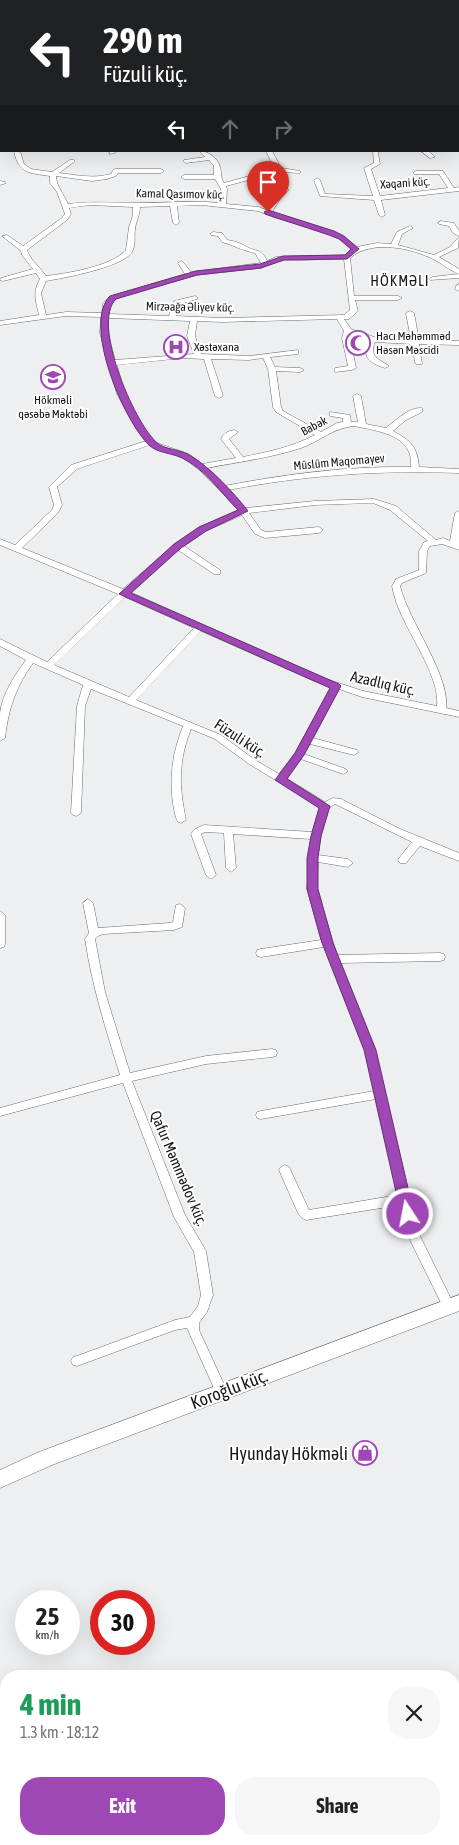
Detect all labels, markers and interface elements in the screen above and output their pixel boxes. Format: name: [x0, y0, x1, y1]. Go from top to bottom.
icon: left: [20, 20, 85, 85]
text: 290 m: [103, 20, 182, 60]
text: Füzuli küç.: [103, 61, 187, 87]
icon: left: [163, 115, 191, 143]
icon: ahead: [216, 115, 244, 143]
icon: right: [269, 115, 297, 143]
pin: [247, 161, 289, 212]
icon: arrive: [254, 168, 282, 196]
street label: Xəqani küç.: [380, 174, 430, 192]
street label: Kamal Qasımov küç.: [136, 186, 224, 202]
district label: HÖKMƏLI: [370, 272, 430, 289]
street label: Mirzəağa Əliyev küç.: [146, 299, 234, 315]
place label: Hacı Məhəmməd Həsən Məscidi: [376, 329, 451, 357]
mosque icon: Hacı Məhəmməd Həsən Məscidi: [345, 330, 371, 356]
hospital icon: Xəstəxana: [163, 334, 189, 360]
place label: Xəstəxana: [194, 340, 239, 354]
school or university icon: Hökməli qəsəbə Məktəbi: [40, 364, 66, 390]
place label: Hökməli qəsəbə Məktəbi: [18, 393, 88, 421]
street label: Babək: [298, 413, 330, 439]
street label: Müslüm Maqomayev: [293, 451, 385, 473]
street label: Azadlıq küç.: [349, 667, 417, 699]
street label: Füzuli küç.: [211, 715, 269, 761]
street label: Qafur Məmmədov küç.: [147, 1108, 211, 1228]
position arrow: [381, 1187, 433, 1239]
street label: Koroğlu küç.: [188, 1365, 270, 1413]
shop icon: Hyunday Hökməli: [352, 1440, 378, 1466]
place label: Hyunday Hökməli: [229, 1443, 348, 1464]
speed limit sign: 30: [90, 1590, 155, 1655]
text: 25: [36, 1602, 59, 1630]
text: km/h: [36, 1628, 59, 1642]
text: 4 min: [20, 1687, 81, 1721]
button: close: [388, 1687, 440, 1739]
text: 1.3 km · 18:12: [20, 1723, 99, 1741]
button: Exit: [20, 1777, 225, 1835]
button: Share: [235, 1777, 440, 1835]

